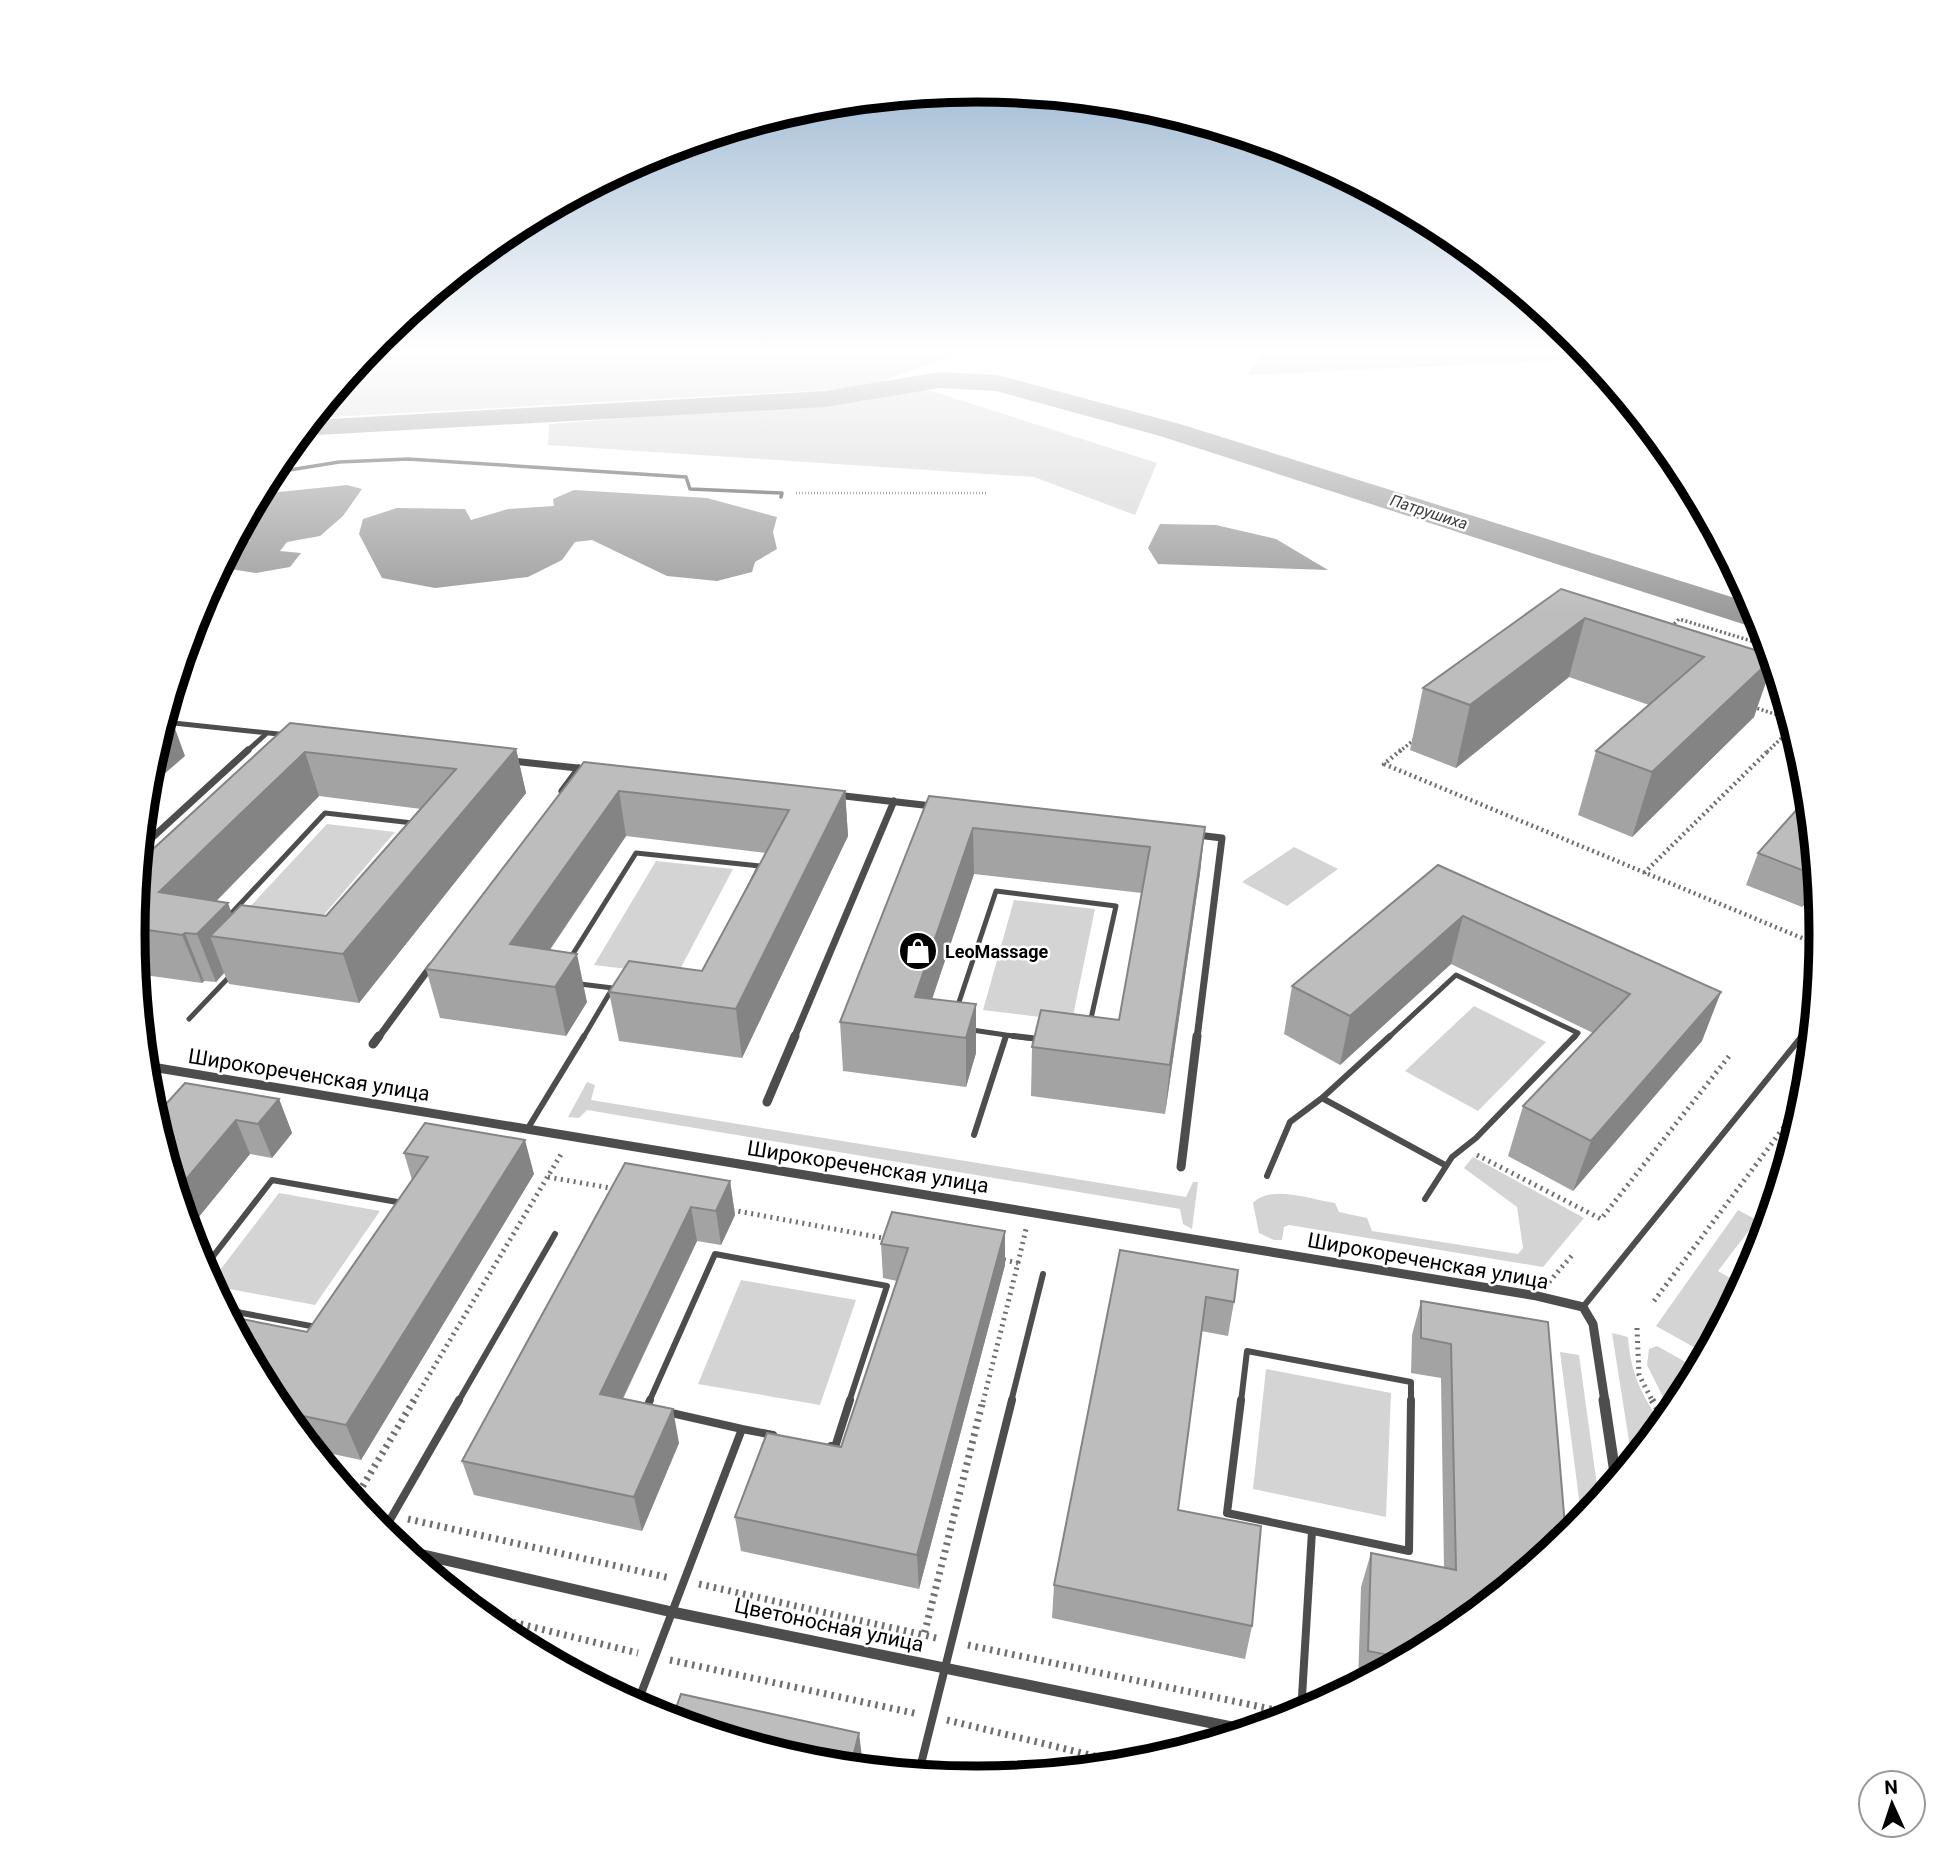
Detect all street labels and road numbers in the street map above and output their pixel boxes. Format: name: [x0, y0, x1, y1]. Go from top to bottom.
street label: Широкореченская улица: [186, 1044, 432, 1106]
street label: Широкореченская улица: [745, 1136, 991, 1198]
street label: Широкореченская улица: [1306, 1228, 1550, 1294]
street label: Цветоносная улица: [732, 1593, 926, 1657]

